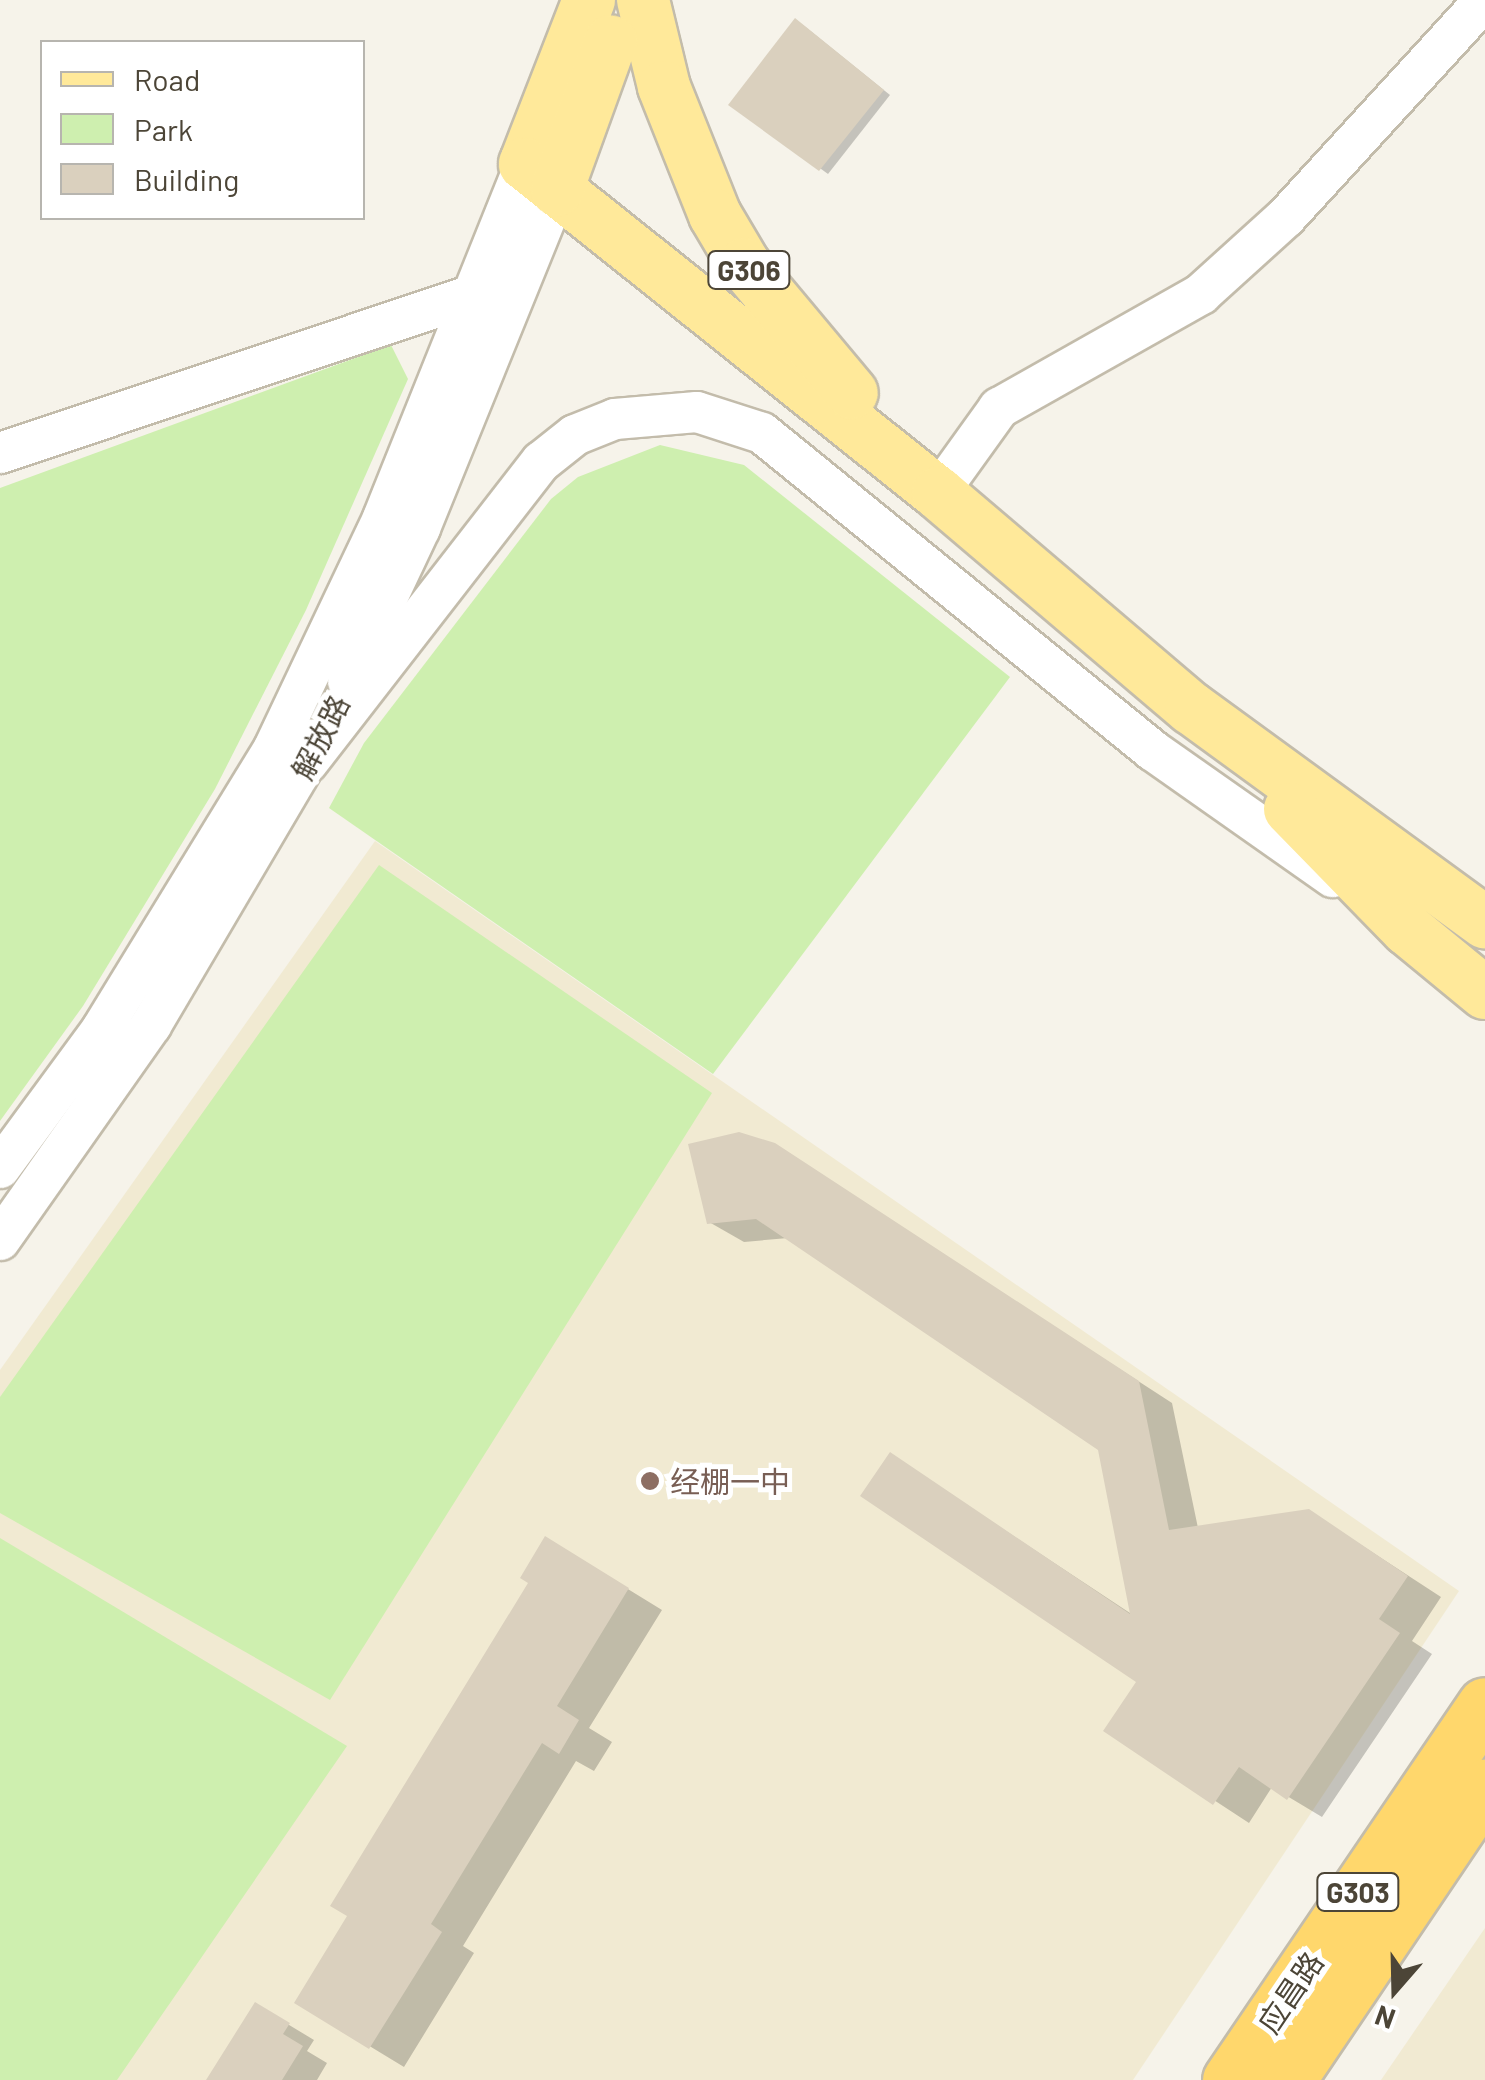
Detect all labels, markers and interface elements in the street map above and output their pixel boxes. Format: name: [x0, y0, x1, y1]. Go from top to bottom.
legend: [40, 40, 365, 220]
text: Road: [134, 61, 200, 97]
text: Park: [134, 111, 193, 147]
text: Building: [134, 161, 239, 197]
road number: G306: [706, 247, 792, 293]
street label: 解放路: [284, 689, 356, 785]
place label: 经棚一中: [670, 1463, 790, 1499]
marker: 经棚一中: [639, 1470, 661, 1492]
road number: G303: [1316, 1869, 1400, 1915]
north arrow: [1345, 1940, 1445, 2040]
street label: 应昌路: [1250, 1945, 1330, 2039]
text: N: [1370, 1999, 1399, 2037]

